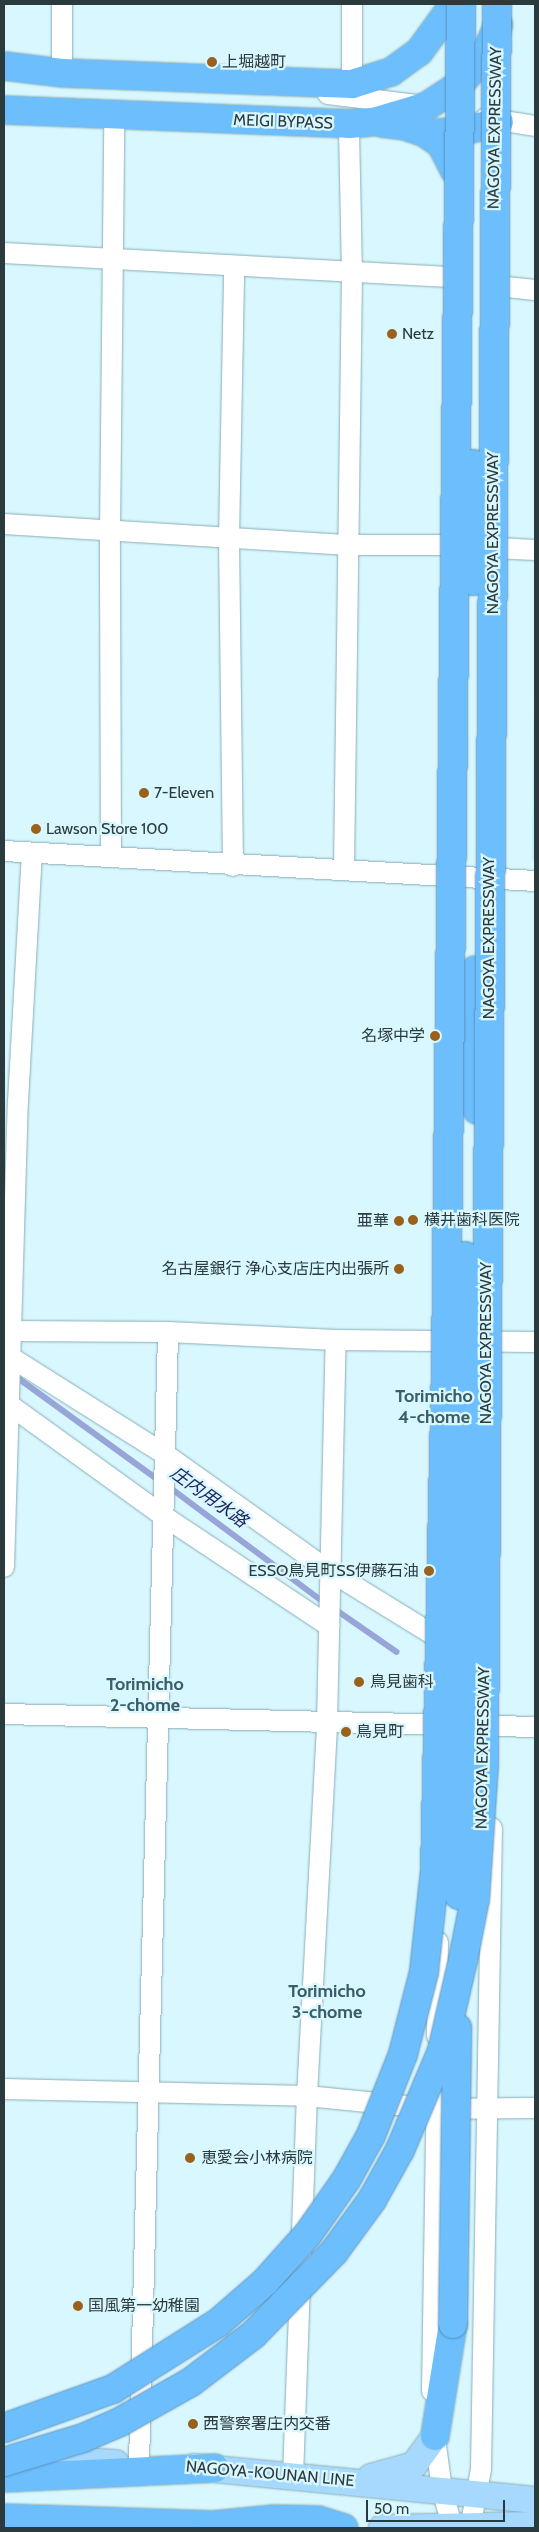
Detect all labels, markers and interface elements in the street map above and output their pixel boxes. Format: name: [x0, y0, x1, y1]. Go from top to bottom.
street label: NAGOYA EXPRESSWAY: [484, 47, 506, 209]
place label: 上堀越町: [222, 52, 286, 72]
marker: 上堀越町: [206, 56, 218, 68]
street label: MEIGI BYPASS: [233, 111, 333, 133]
place label: Netz: [402, 324, 434, 344]
marker: Netz: [386, 328, 398, 340]
street label: NAGOYA EXPRESSWAY: [483, 452, 503, 614]
place label: 7-Eleven: [154, 783, 214, 803]
marker: 7-Eleven: [138, 787, 150, 799]
place label: Lawson Store 100: [46, 819, 168, 839]
marker: Lawson Store 100: [30, 823, 42, 835]
street label: NAGOYA EXPRESSWAY: [479, 857, 499, 1019]
place label: 名塚中学: [361, 1026, 425, 1046]
marker: 名塚中学: [429, 1030, 441, 1042]
place label: 横井歯科医院: [424, 1210, 520, 1230]
place label: 亜華: [357, 1211, 389, 1231]
marker: 横井歯科医院: [406, 1213, 420, 1227]
marker: 亜華: [393, 1215, 405, 1227]
place label: 名古屋銀行 浄心支店庄内出張所: [161, 1259, 389, 1279]
street label: NAGOYA EXPRESSWAY: [476, 1262, 496, 1424]
marker: 名古屋銀行 浄心支店庄内出張所: [393, 1263, 405, 1275]
district label: Torimicho 4-chome: [395, 1386, 473, 1428]
water label: 庄内用水路: [166, 1462, 252, 1532]
place label: ESSO鳥見町SS伊藤石油: [248, 1561, 419, 1581]
marker: ESSO鳥見町SS伊藤石油: [423, 1565, 435, 1577]
street label: NAGOYA EXPRESSWAY: [472, 1667, 494, 1829]
place label: 鳥見歯科: [370, 1672, 434, 1692]
district label: Torimicho 2-chome: [106, 1674, 184, 1716]
marker: 鳥見歯科: [352, 1675, 366, 1689]
place label: 鳥見町: [356, 1722, 404, 1742]
marker: 鳥見町: [340, 1726, 352, 1738]
district label: Torimicho 3-chome: [288, 1981, 366, 2024]
place label: 恵愛会小林病院: [201, 2148, 313, 2168]
marker: 恵愛会小林病院: [183, 2151, 197, 2165]
place label: 国風第一幼稚園: [88, 2296, 200, 2316]
marker: 国風第一幼稚園: [72, 2300, 84, 2312]
place label: 西警察署庄内交番: [203, 2414, 331, 2434]
marker: 西警察署庄内交番: [187, 2418, 199, 2430]
street label: NAGOYA-KOUNAN LINE: [185, 2457, 355, 2491]
scale bar: [369, 2490, 508, 2522]
text: 50 m: [374, 2500, 409, 2518]

